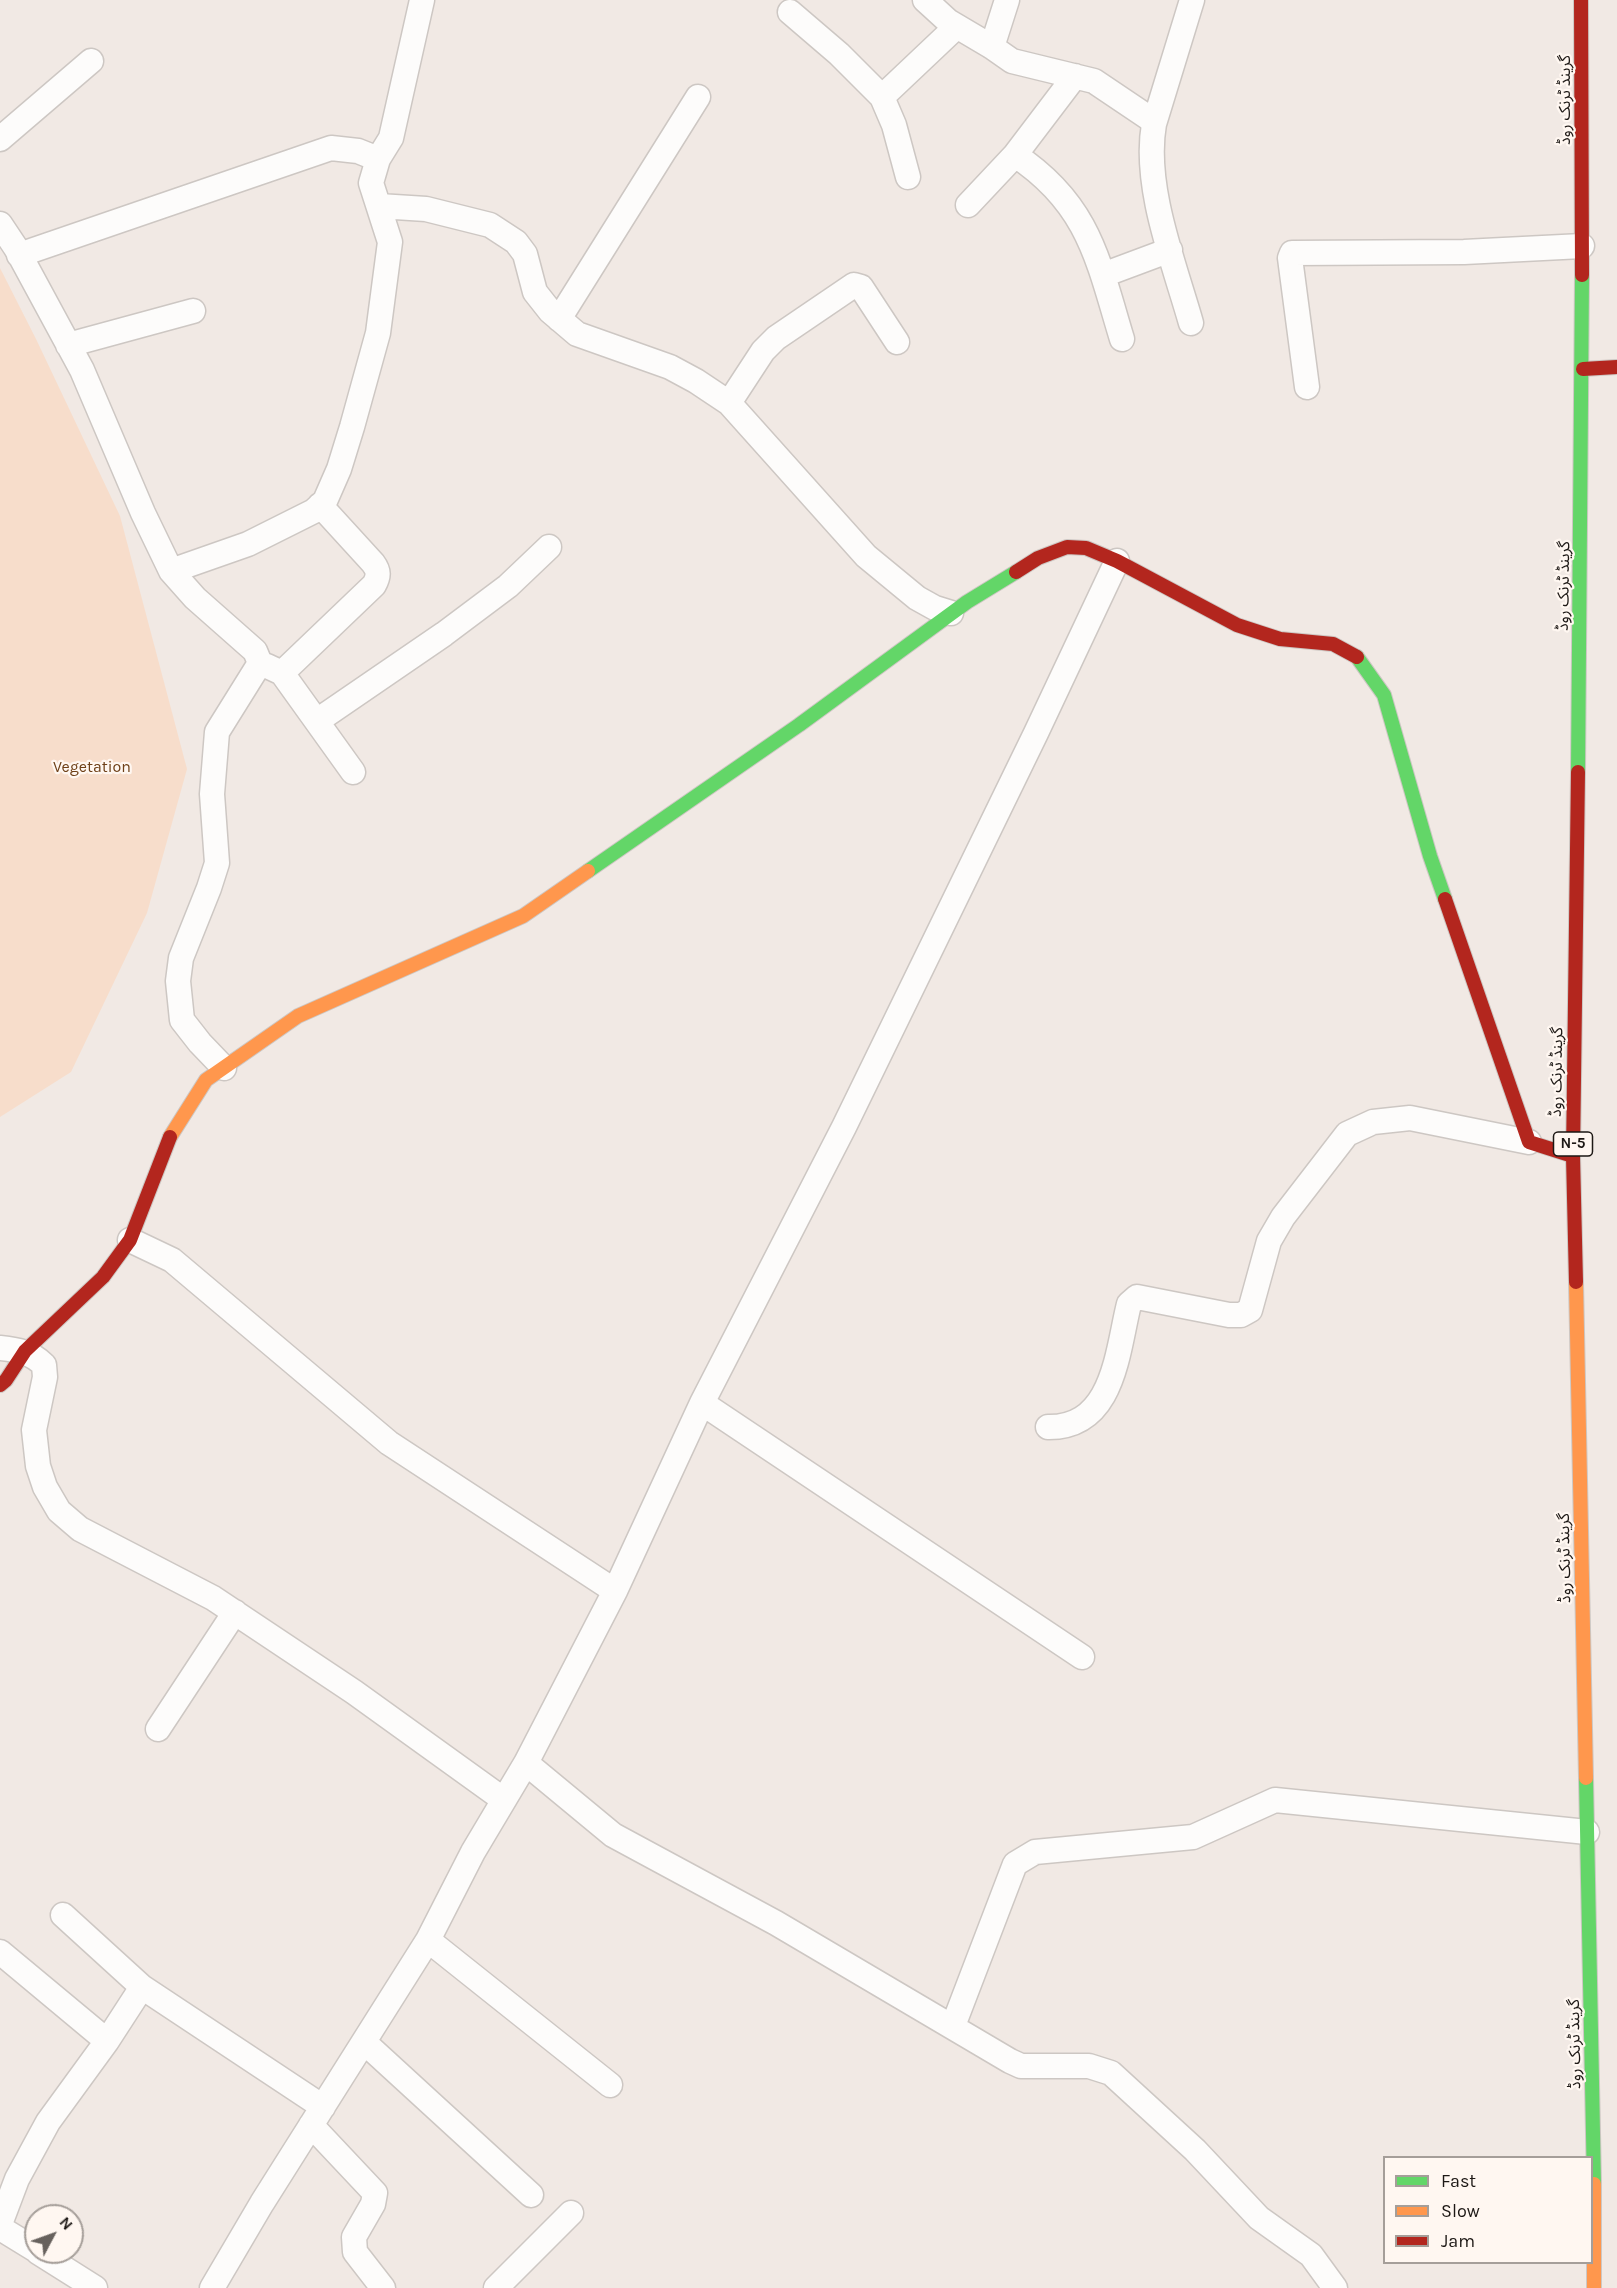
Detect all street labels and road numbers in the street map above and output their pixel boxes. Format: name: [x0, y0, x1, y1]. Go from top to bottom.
street label: گرینڈ ٹرنک روڈ: [1555, 55, 1575, 145]
street label: گرینڈ ٹرنک روڈ: [1554, 541, 1574, 631]
street label: گرینڈ ٹرنک روڈ: [1547, 1027, 1567, 1117]
road number: N-5: [1554, 1132, 1592, 1156]
street label: گرینڈ ٹرنک روڈ: [1555, 1513, 1575, 1603]
street label: گرینڈ ٹرنک روڈ: [1565, 1999, 1585, 2089]

